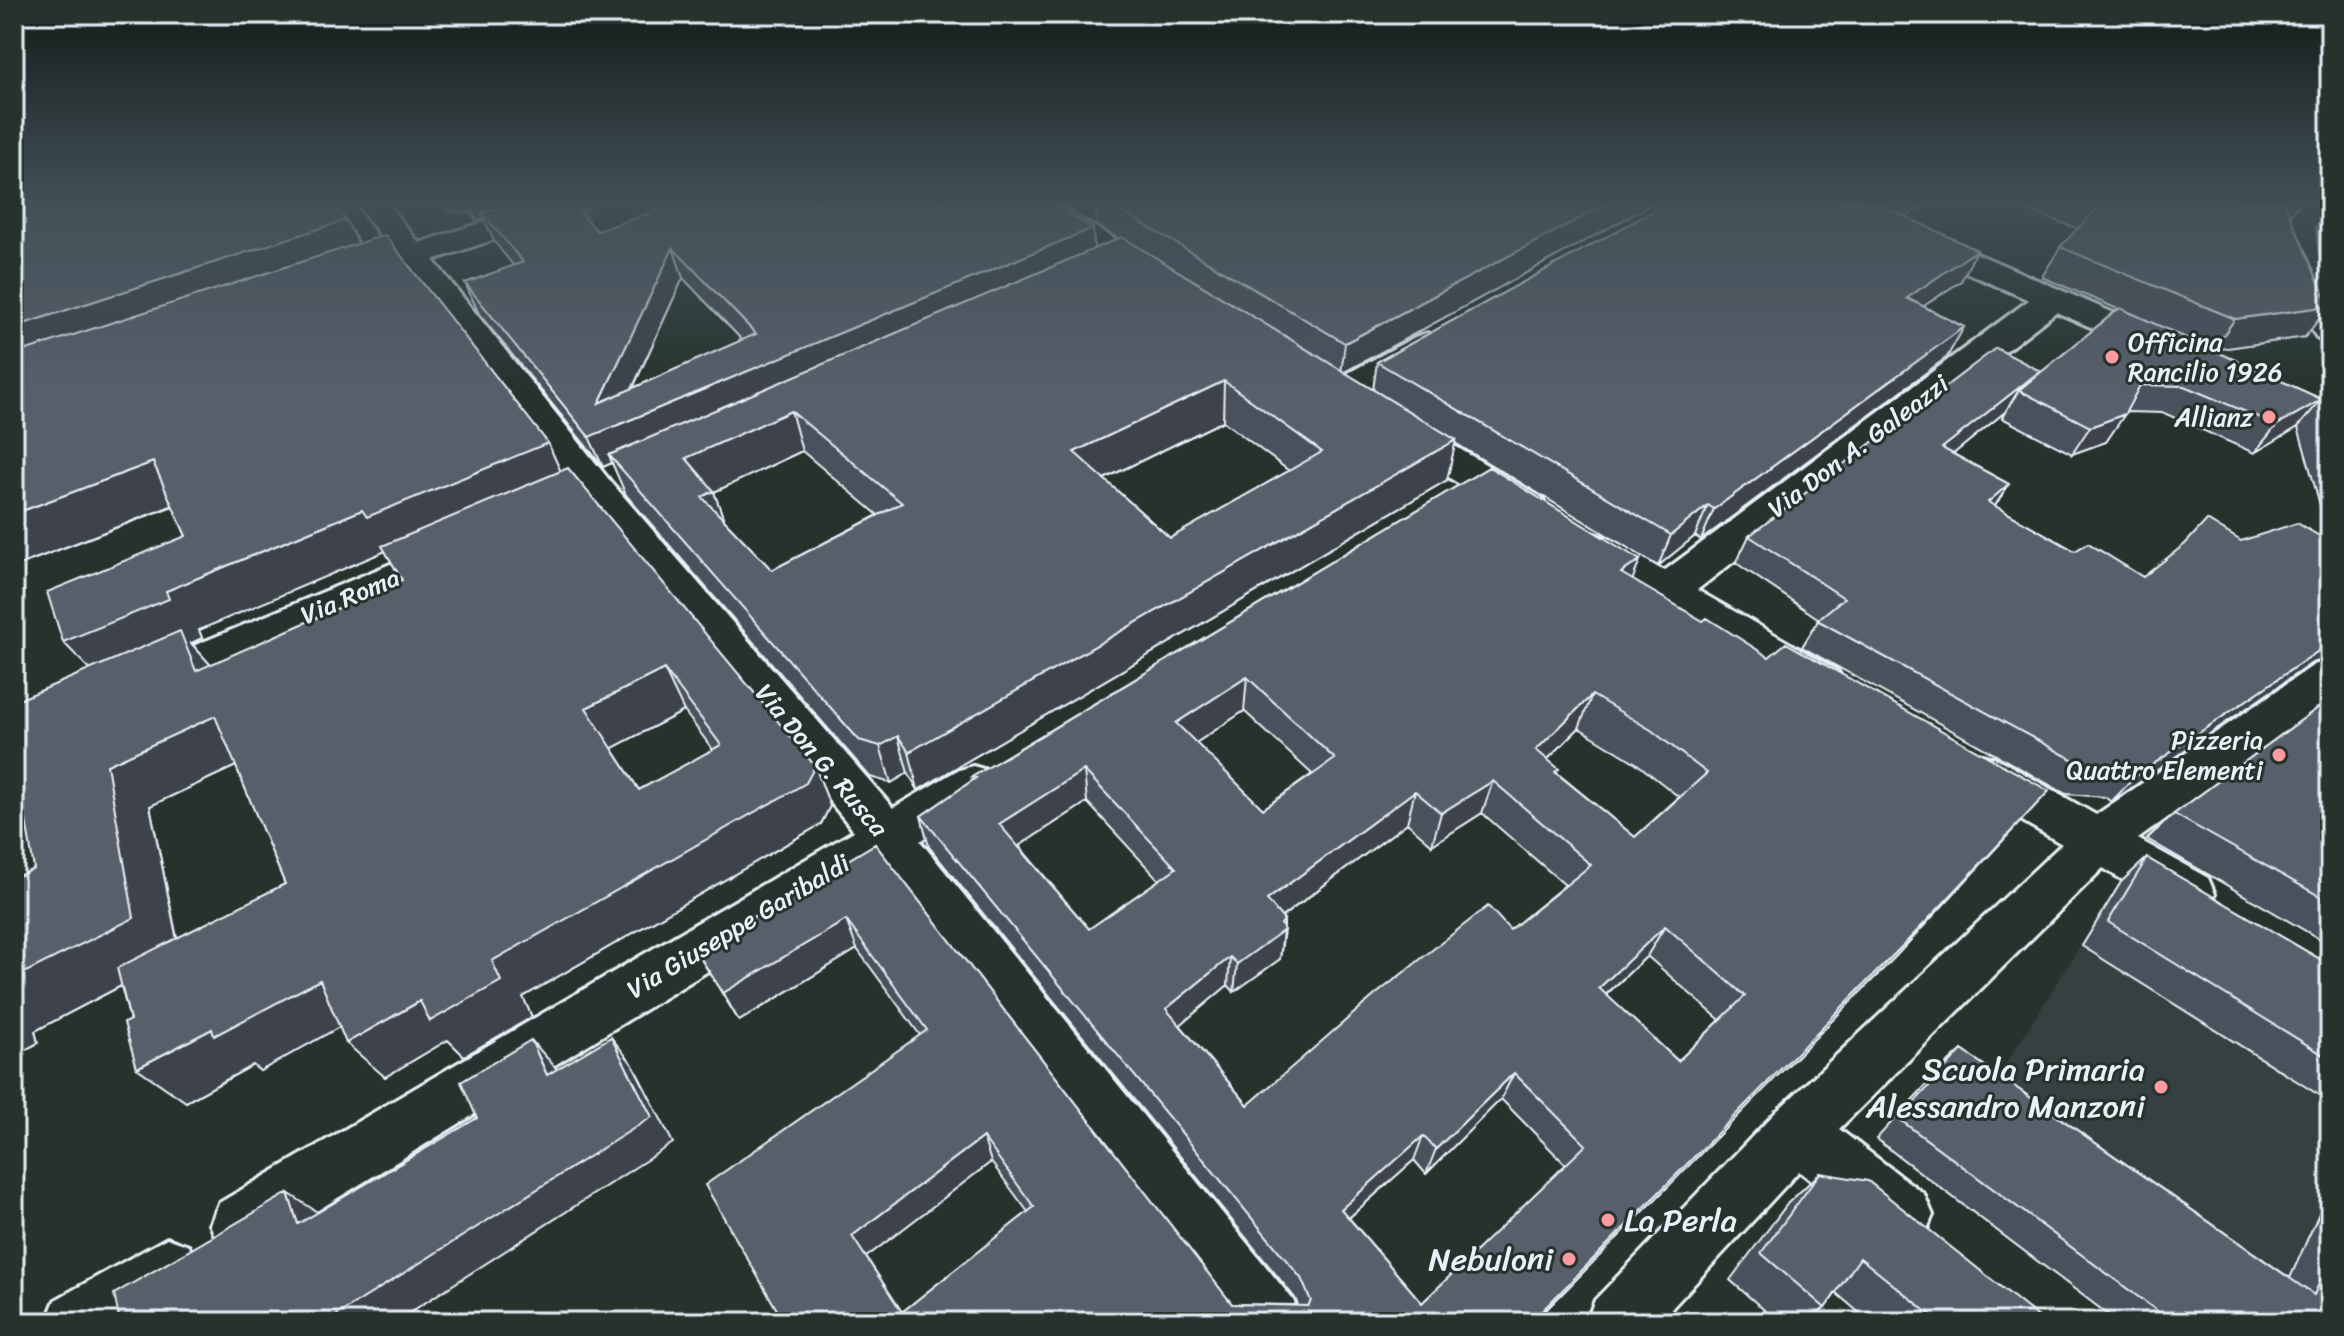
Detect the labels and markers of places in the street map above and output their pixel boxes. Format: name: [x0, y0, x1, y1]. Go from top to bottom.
place label: Officina Rancilio 1926: [2128, 319, 2282, 395]
marker: Officina Rancilio 1926: [2103, 348, 2121, 366]
place label: Allianz: [2173, 394, 2254, 440]
marker: Allianz: [2260, 408, 2278, 426]
place label: Pizzeria Quattro Elementi: [2066, 717, 2264, 793]
marker: Pizzeria Quattro Elementi: [2270, 746, 2288, 764]
place label: Scuola Primaria Alessandro Manzoni: [1865, 1041, 2146, 1135]
marker: Scuola Primaria Alessandro Manzoni: [2152, 1078, 2170, 1096]
place label: La Perla: [1624, 1192, 1737, 1249]
marker: La Perla: [1599, 1211, 1617, 1229]
place label: Nebuloni: [1428, 1231, 1554, 1288]
marker: Nebuloni: [1560, 1250, 1578, 1268]

